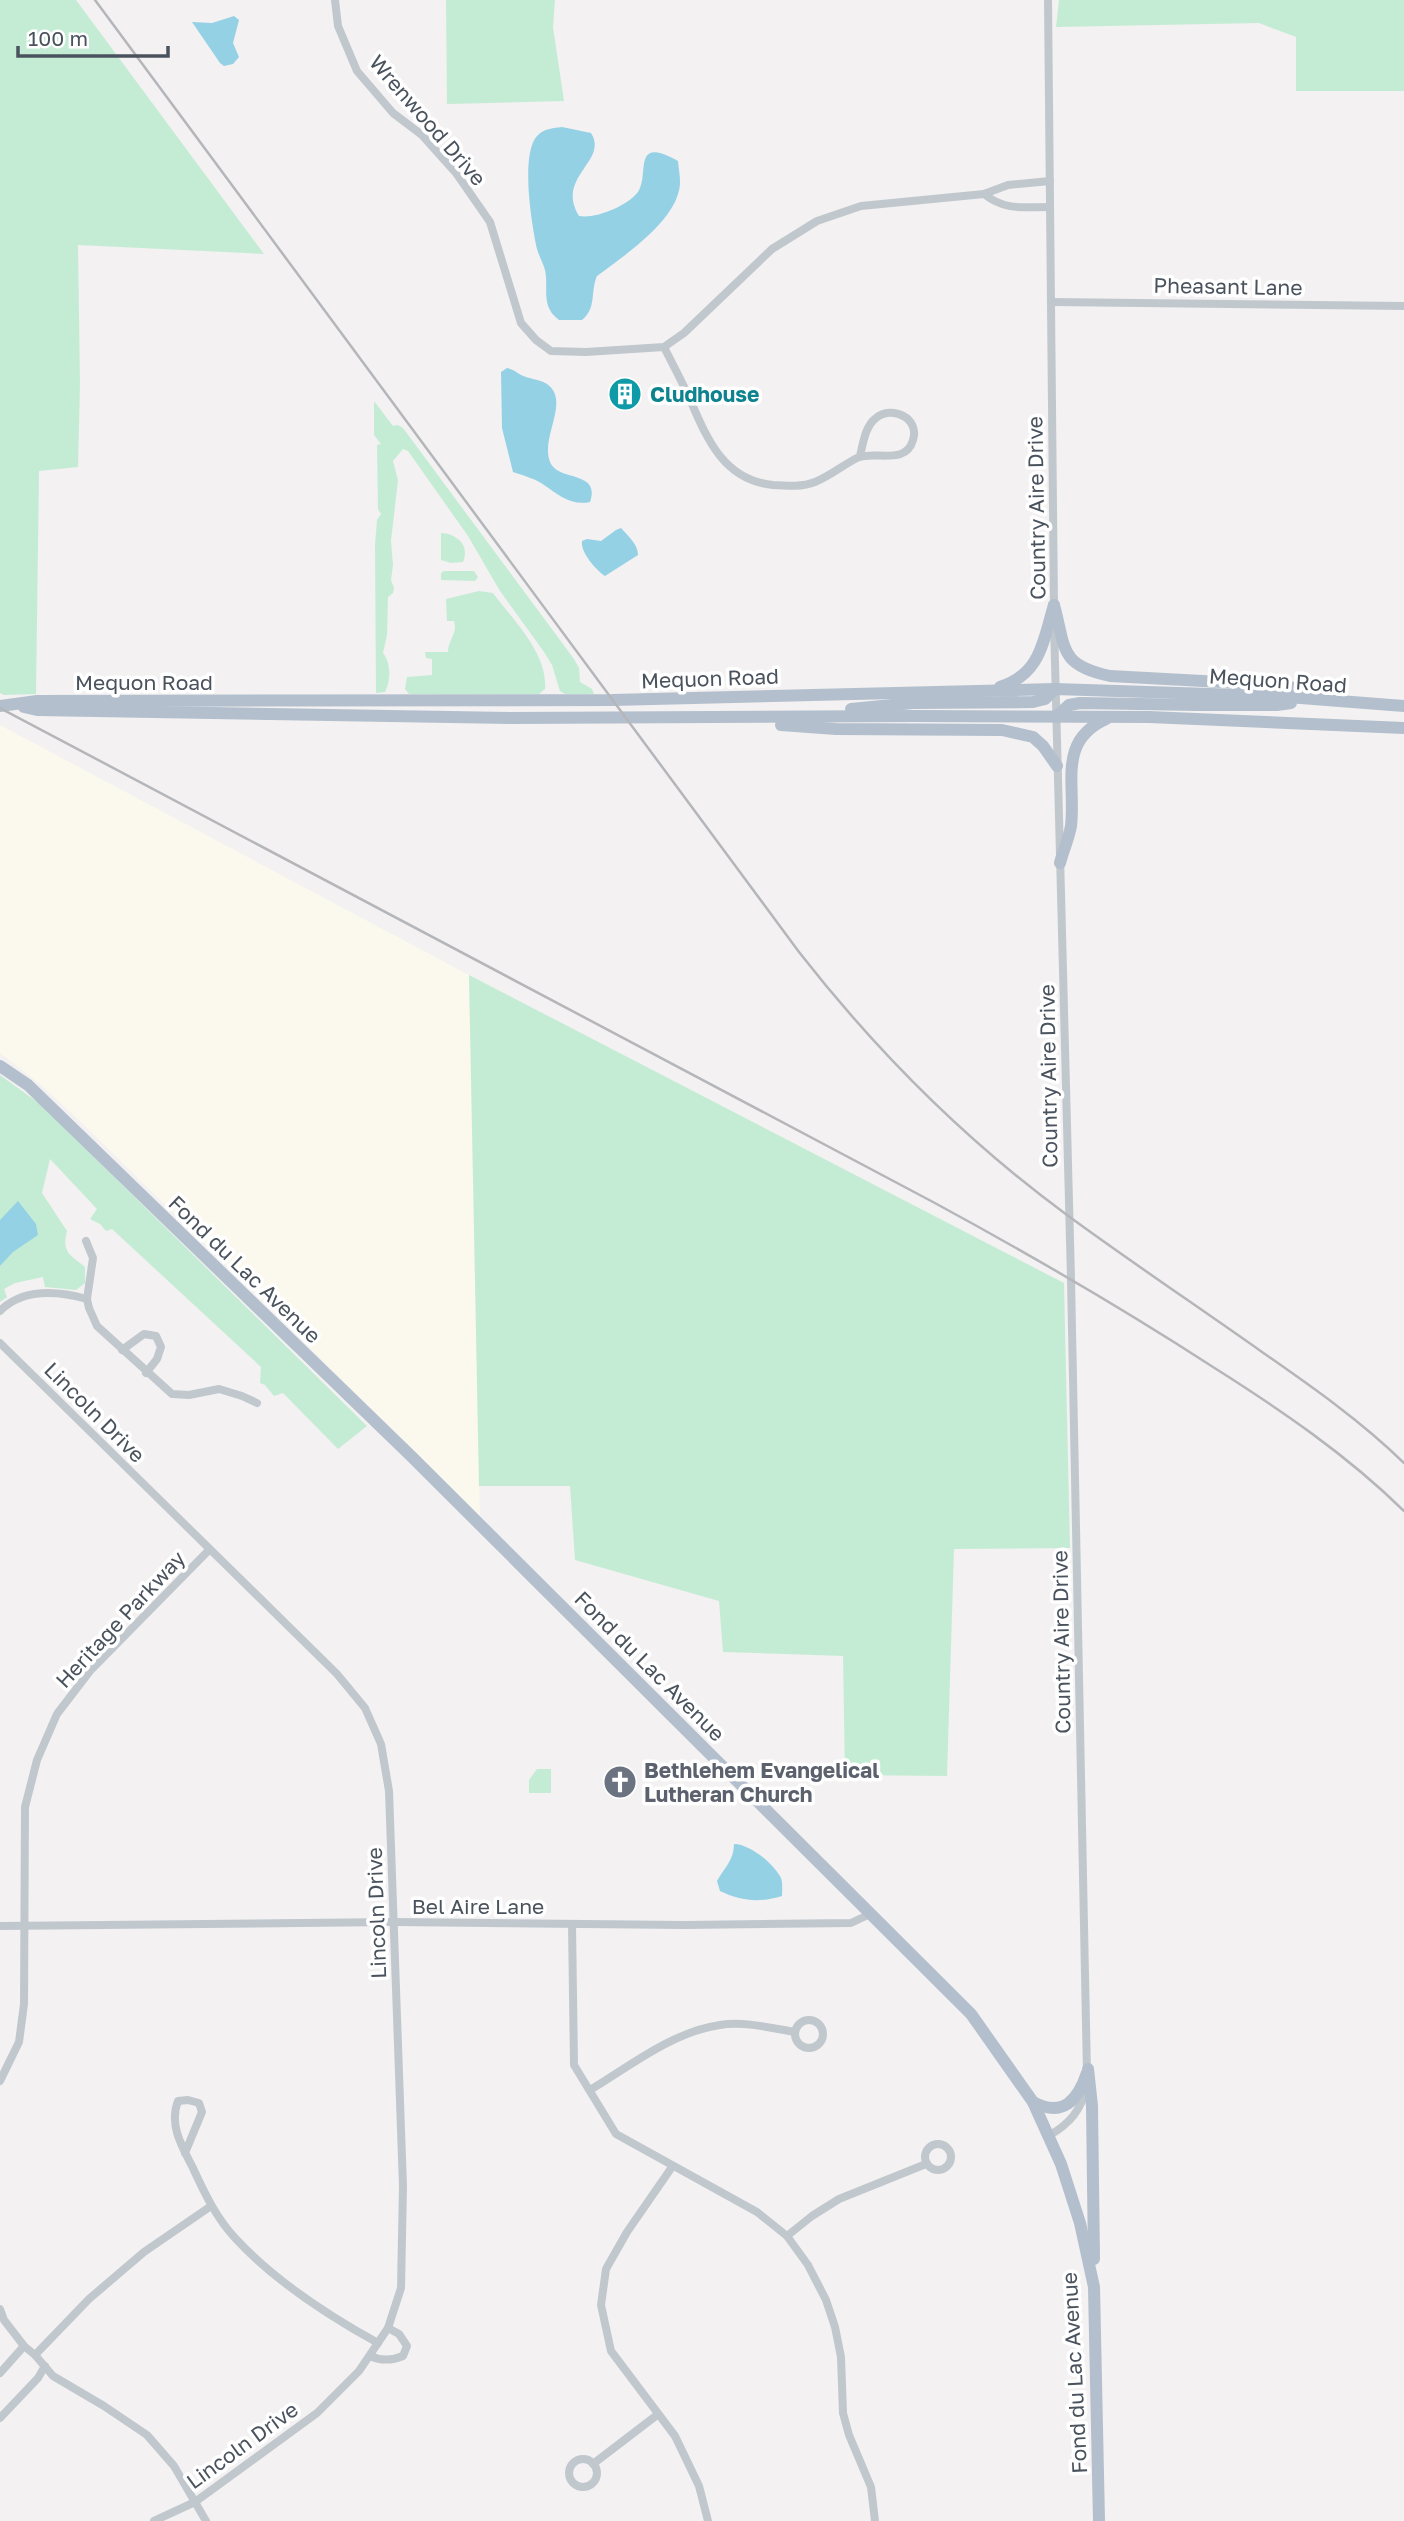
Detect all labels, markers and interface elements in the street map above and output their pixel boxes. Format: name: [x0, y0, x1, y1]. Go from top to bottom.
scale bar: [18, 14, 168, 58]
text: 100 m: [28, 25, 88, 51]
street label: Wrenwood Drive: [364, 49, 492, 191]
street label: Pheasant Lane: [1153, 272, 1303, 300]
building icon: Cludhouse: [606, 375, 644, 413]
place label: Cludhouse: [650, 381, 759, 407]
street label: Country Aire Drive: [1021, 416, 1051, 600]
street label: Mequon Road: [1208, 662, 1348, 698]
street label: Mequon Road: [641, 663, 779, 693]
street label: Mequon Road: [75, 669, 213, 695]
street label: Country Aire Drive: [1033, 984, 1063, 1168]
street label: Fond du Lac Avenue: [163, 1190, 327, 1348]
street label: Lincoln Drive: [39, 1356, 151, 1468]
street label: Heritage Parkway: [50, 1545, 190, 1693]
street label: Country Aire Drive: [1046, 1550, 1076, 1734]
street label: Fond du Lac Avenue: [569, 1585, 731, 1747]
place label: Bethlehem Evangelical Lutheran Church: [644, 1757, 879, 1807]
church icon: Bethlehem Evangelical Lutheran Church: [601, 1763, 639, 1801]
street label: Lincoln Drive: [361, 1847, 391, 1979]
street label: Bel Aire Lane: [412, 1893, 544, 1919]
street label: Fond du Lac Avenue: [1056, 2272, 1092, 2474]
street label: Lincoln Drive: [181, 2396, 303, 2494]

